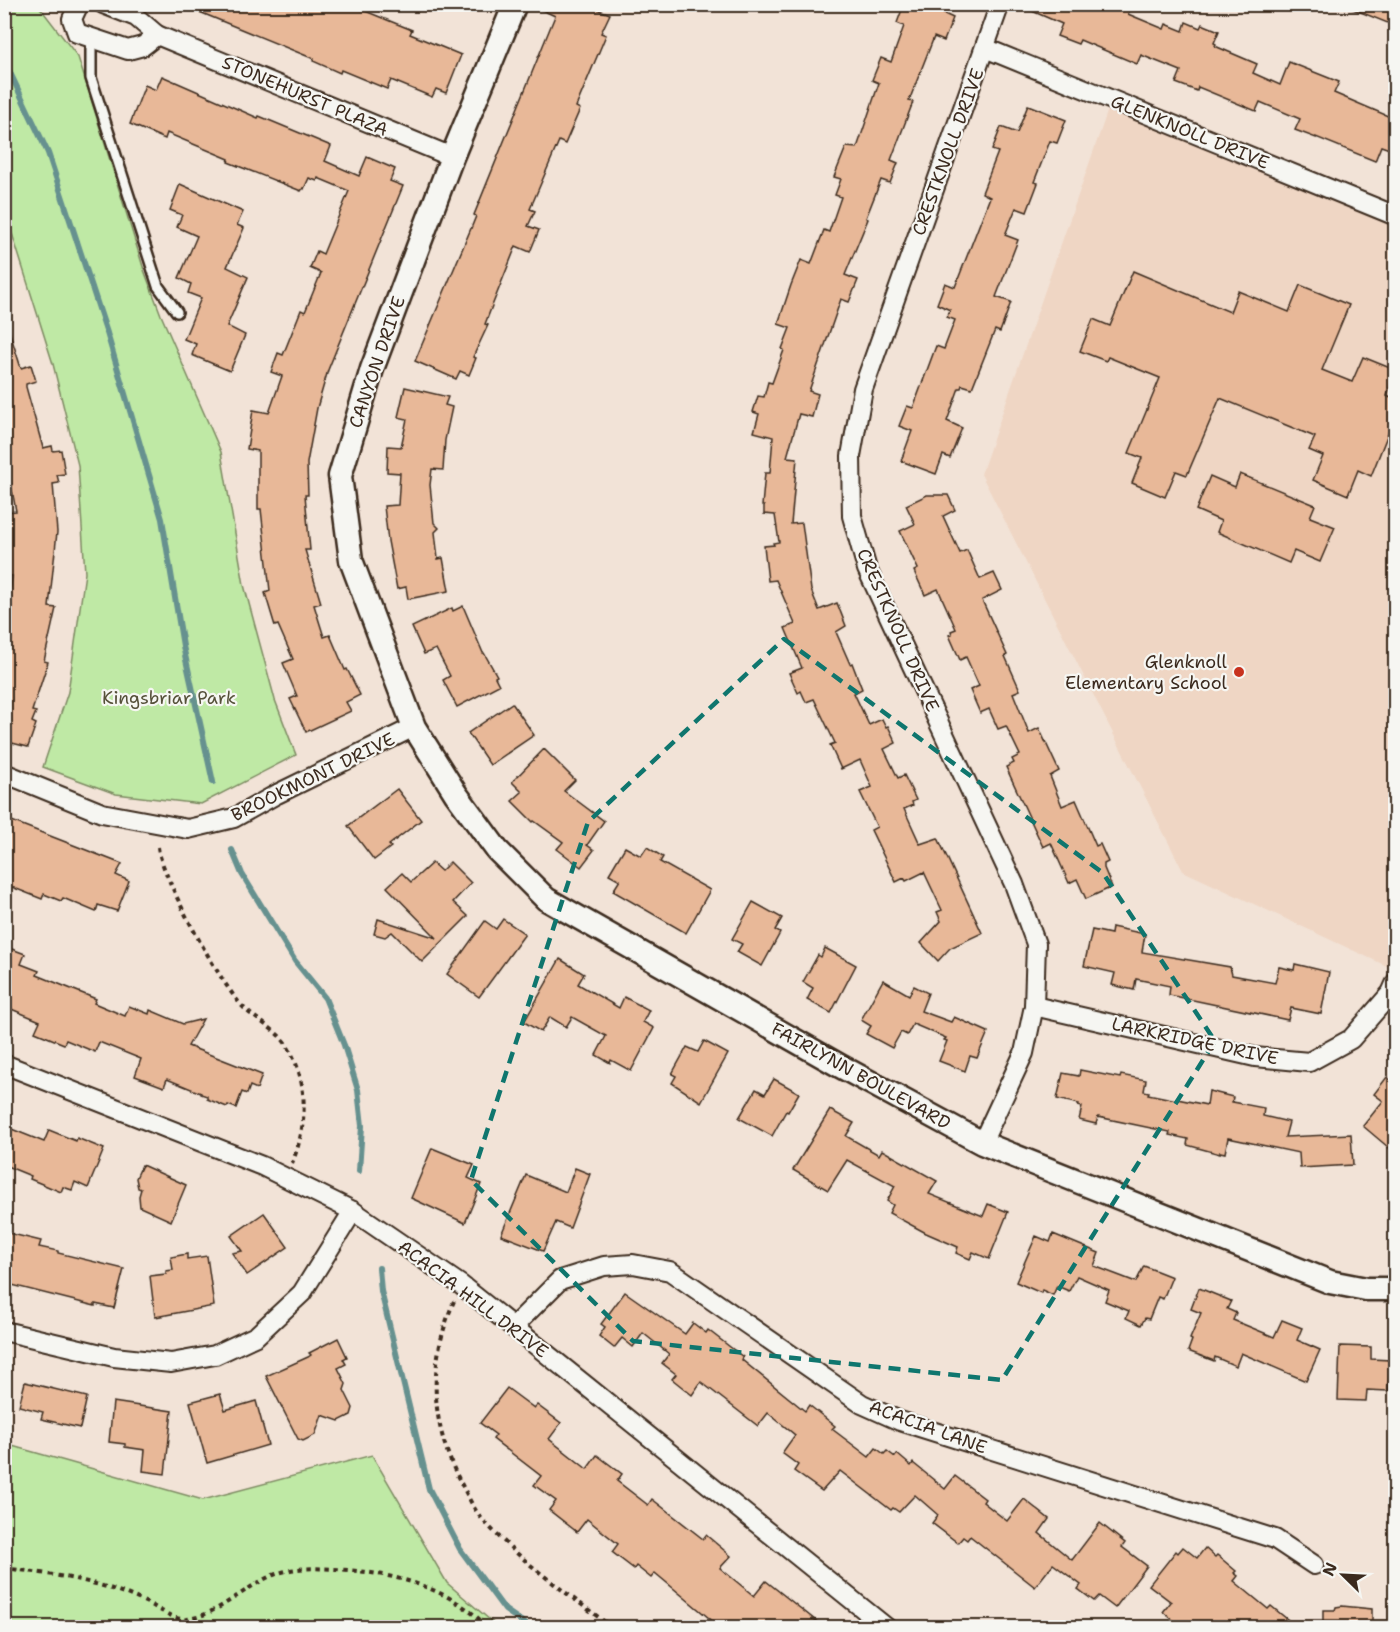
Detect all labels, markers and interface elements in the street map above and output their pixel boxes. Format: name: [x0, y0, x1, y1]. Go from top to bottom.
street label: STONEHURST PLAZA: [218, 50, 392, 142]
street label: CRESTKNOLL DRIVE: [907, 65, 989, 239]
street label: GLENKNOLL DRIVE: [1107, 89, 1273, 175]
street label: CANYON DRIVE: [343, 293, 411, 431]
street label: CRESTKNOLL DRIVE: [851, 545, 945, 715]
place label: Glenknoll Elementary School: [1065, 650, 1228, 695]
marker: Glenknoll Elementary School: [1232, 665, 1246, 679]
park label: Kingsbriar Park: [102, 686, 236, 710]
street label: BROOKMONT DRIVE: [227, 727, 399, 827]
street label: LARKRIDGE DRIVE: [1109, 1012, 1281, 1070]
street label: FAIRLYNN BOULEVARD: [767, 1017, 955, 1135]
street label: ACACIA HILL DRIVE: [393, 1235, 553, 1363]
street label: ACACIA LANE: [866, 1395, 990, 1459]
north arrow: [1313, 1545, 1373, 1605]
text: N: [1318, 1559, 1342, 1579]

